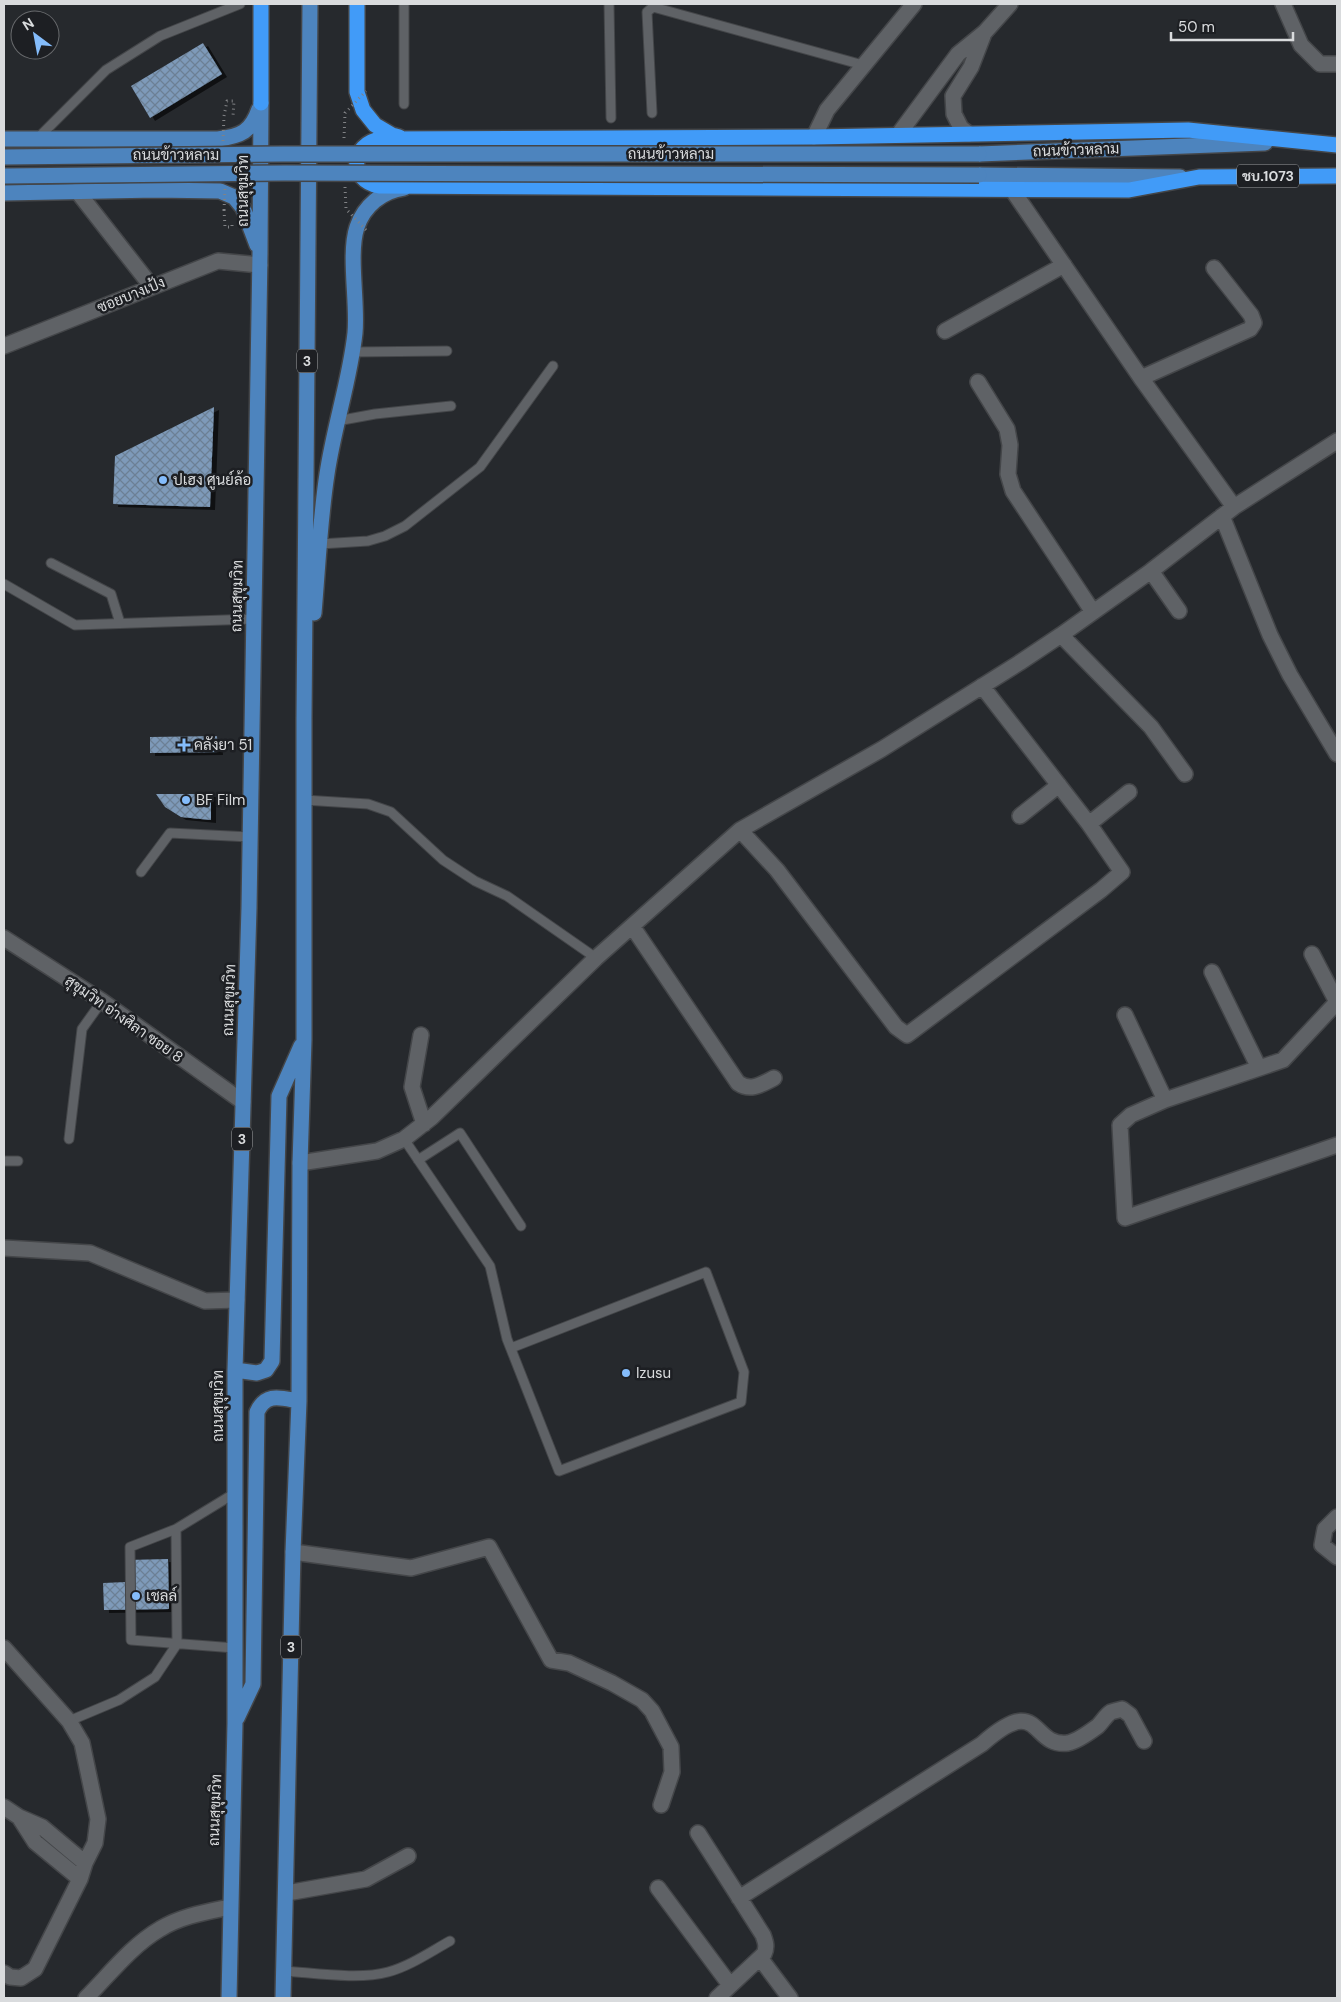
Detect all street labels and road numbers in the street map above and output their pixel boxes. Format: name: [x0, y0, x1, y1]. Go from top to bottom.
street label: ถนนข้าวหลาม: [1032, 138, 1120, 162]
street label: ถนนข้าวหลาม: [628, 144, 714, 164]
street label: ถนนข้าวหลาม: [133, 145, 219, 165]
street label: ถนนสุขุมวิท: [233, 155, 254, 227]
road number: ชบ.1073: [1237, 165, 1299, 188]
street label: ซอยบางเป้ง: [94, 272, 168, 318]
road number: 3: [297, 350, 317, 372]
street label: ถนนสุขุมวิท: [226, 560, 249, 632]
street label: ถนนสุขุมวิท: [218, 964, 241, 1036]
street label: สุขุมวิท อ่างศิลา ซอย 8: [60, 971, 187, 1068]
road number: 3: [232, 1128, 252, 1150]
street label: ถนนสุขุมวิท: [208, 1370, 229, 1442]
road number: 3: [281, 1635, 301, 1658]
street label: ถนนสุขุมวิท: [204, 1774, 227, 1846]

